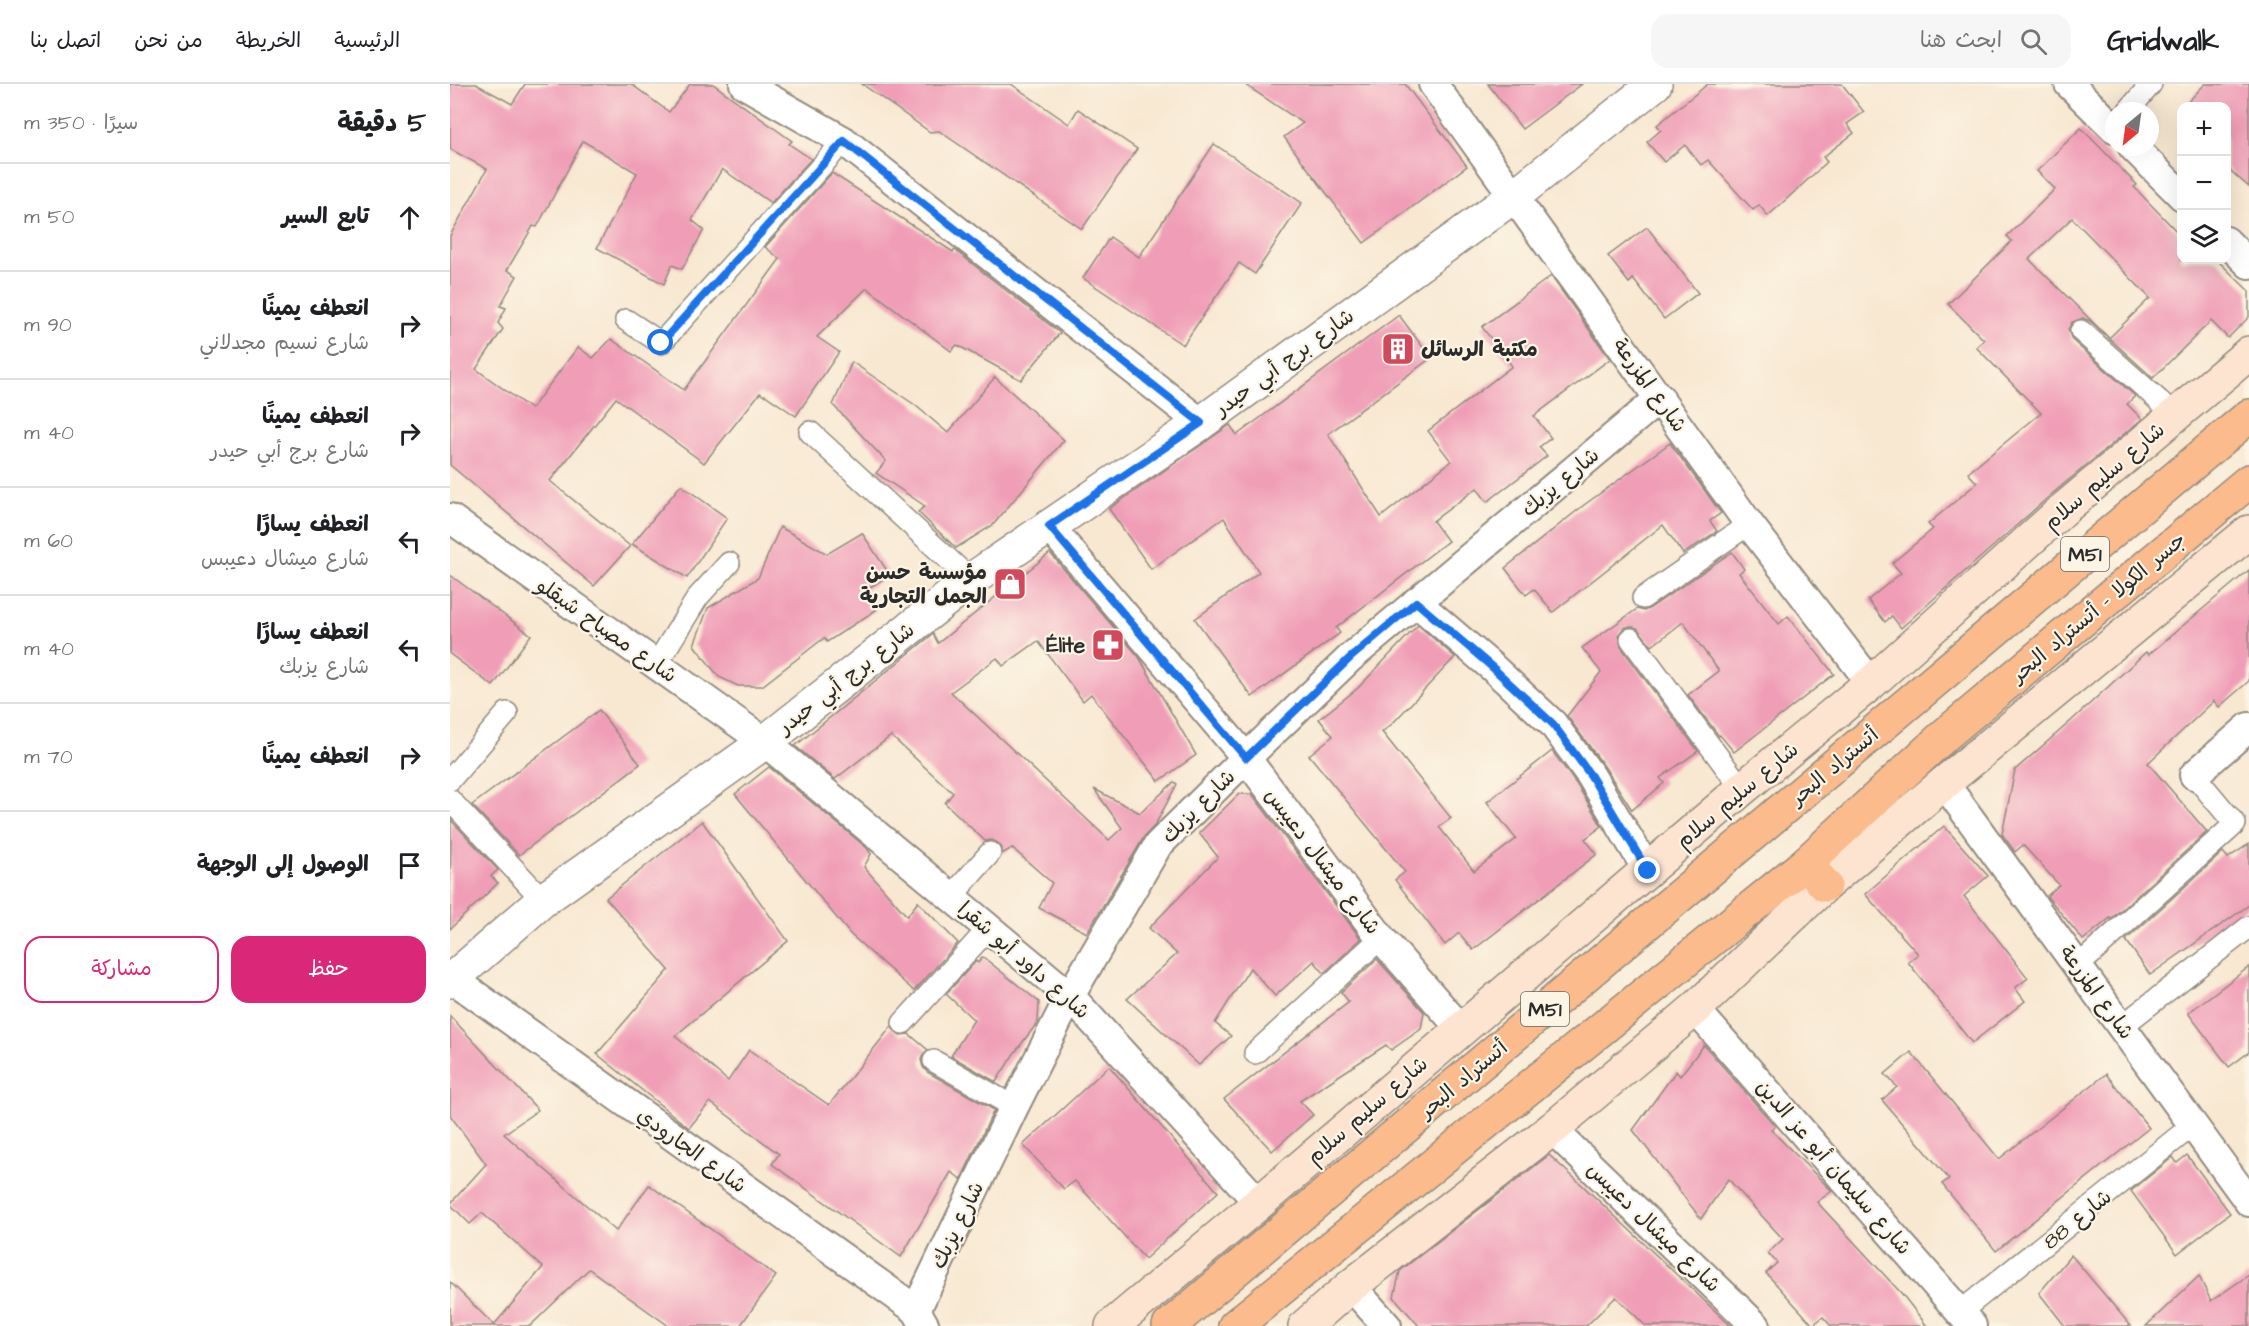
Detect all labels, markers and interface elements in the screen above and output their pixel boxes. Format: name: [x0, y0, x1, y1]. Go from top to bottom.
search box: [1651, 14, 2071, 68]
text: Gridwalk: [2107, 22, 2219, 61]
text: ابحث هنا: [1920, 25, 2002, 56]
icon: search: [2017, 25, 2050, 58]
text: اتصل بنا: [30, 26, 101, 55]
text: من نحن: [134, 26, 203, 55]
text: الخريطة: [236, 26, 301, 55]
text: الرئيسية: [334, 26, 400, 55]
north arrow: [2105, 102, 2159, 156]
map controls: [2177, 102, 2231, 264]
button: +: [2177, 102, 2231, 156]
text: 5 دقيقة: [337, 105, 426, 141]
text: سيرًا · 350 m: [24, 109, 138, 137]
button: −: [2177, 156, 2231, 210]
text: تابع السير: [282, 201, 369, 232]
icon: ahead: [393, 201, 426, 234]
text: 50 m: [24, 203, 74, 231]
button: layers: [2177, 210, 2231, 264]
text: انعطف يمينًا: [262, 293, 369, 324]
street label: شارع برج أبي حيدر: [1207, 302, 1363, 427]
icon: right: [393, 309, 426, 342]
text: 90 m: [24, 311, 72, 339]
text: شارع نسيم مجدلاني: [199, 329, 369, 357]
route start: [647, 329, 673, 355]
building icon: مكتبة الرسائل: [1380, 331, 1416, 367]
street label: شارع المزرعة: [1606, 332, 1694, 438]
place label: مكتبة الرسائل: [1421, 335, 1538, 364]
text: انعطف يمينًا: [262, 401, 369, 432]
street label: شارع سليم سلام: [2038, 416, 2172, 538]
icon: right: [393, 417, 426, 450]
text: 40 m: [24, 419, 74, 447]
text: شارع برج أبي حيدر: [210, 437, 369, 465]
street label: شارع يزبك: [1515, 441, 1606, 524]
text: انعطف يسارًا: [256, 509, 369, 540]
icon: left: [393, 525, 426, 558]
street label: جسر الكولا - أتستراد البحر: [2003, 525, 2192, 691]
text: 60 m: [24, 527, 73, 555]
road number: M51: [2061, 537, 2109, 571]
text: شارع ميشال دعيبس: [201, 545, 369, 573]
place label: مؤسسة حسن الجمل التجارية: [860, 558, 987, 611]
shop icon: مؤسسة حسن الجمل التجارية: [992, 566, 1028, 602]
street label: شارع مصباح شبقلو: [530, 570, 683, 690]
street label: شارع برج أبي حيدر: [770, 616, 923, 745]
text: انعطف يسارًا: [256, 617, 369, 648]
pharmacy icon: Élite: [1090, 627, 1126, 663]
place label: Élite: [1046, 631, 1086, 660]
icon: left: [393, 633, 426, 666]
text: 40 m: [24, 635, 74, 663]
text: شارع يزبك: [279, 653, 369, 681]
street label: أتستراد البحر: [1782, 721, 1885, 813]
street label: شارع سليم سلام: [1670, 735, 1805, 856]
text: انعطف يمينًا: [262, 741, 369, 772]
icon: right: [393, 741, 426, 774]
text: 70 m: [24, 743, 73, 771]
street label: شارع يزبك: [1155, 763, 1242, 850]
street label: شارع ميشال دعيبس: [1258, 782, 1387, 940]
text: الوصول إلى الوجهة: [197, 849, 369, 880]
icon: arrive: [393, 849, 426, 882]
route end: [1634, 857, 1660, 883]
street label: شارع داود أبو شقرا: [951, 895, 1096, 1026]
button: مشاركة: [24, 936, 219, 1003]
button: حفظ: [231, 936, 426, 1003]
street label: شارع المزرعة: [2053, 939, 2141, 1045]
road number: M51: [1521, 992, 1569, 1026]
street label: أتستراد البحر: [1411, 1034, 1514, 1126]
street label: شارع سليم سلام: [1301, 1050, 1435, 1172]
street label: شارع سليمان أبو عز الدين: [1749, 1073, 1918, 1261]
street label: شارع الجارودي: [631, 1101, 752, 1200]
street label: شارع ميشال دعيبس: [1580, 1156, 1727, 1299]
street label: شارع يزبك: [924, 1177, 991, 1274]
street label: شارع 88: [2037, 1183, 2118, 1256]

